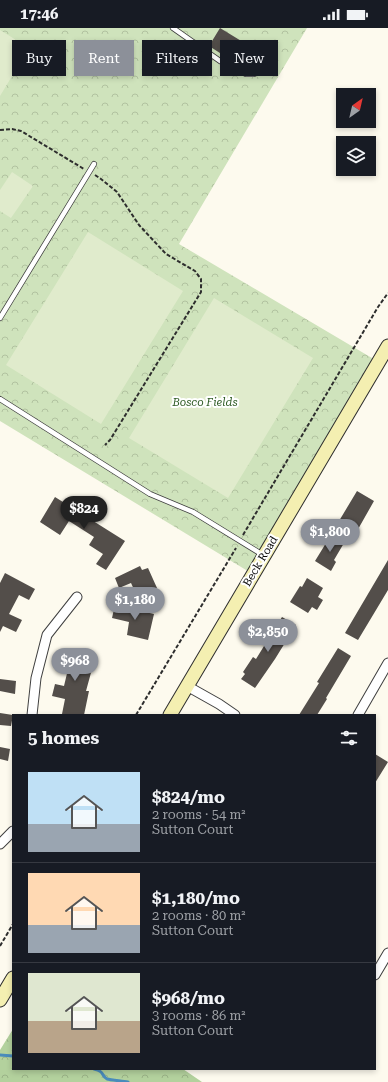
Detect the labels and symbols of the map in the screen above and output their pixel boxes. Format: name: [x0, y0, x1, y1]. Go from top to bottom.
north arrow: [336, 88, 376, 128]
park label: Bosco Fields: [171, 396, 238, 409]
pin: $824: [60, 496, 108, 530]
pin: $1,800: [297, 519, 363, 553]
street label: Beck Road: [240, 534, 281, 589]
pin: $1,180: [102, 587, 168, 621]
pin: $2,850: [235, 619, 301, 653]
pin: $968: [51, 648, 99, 682]

